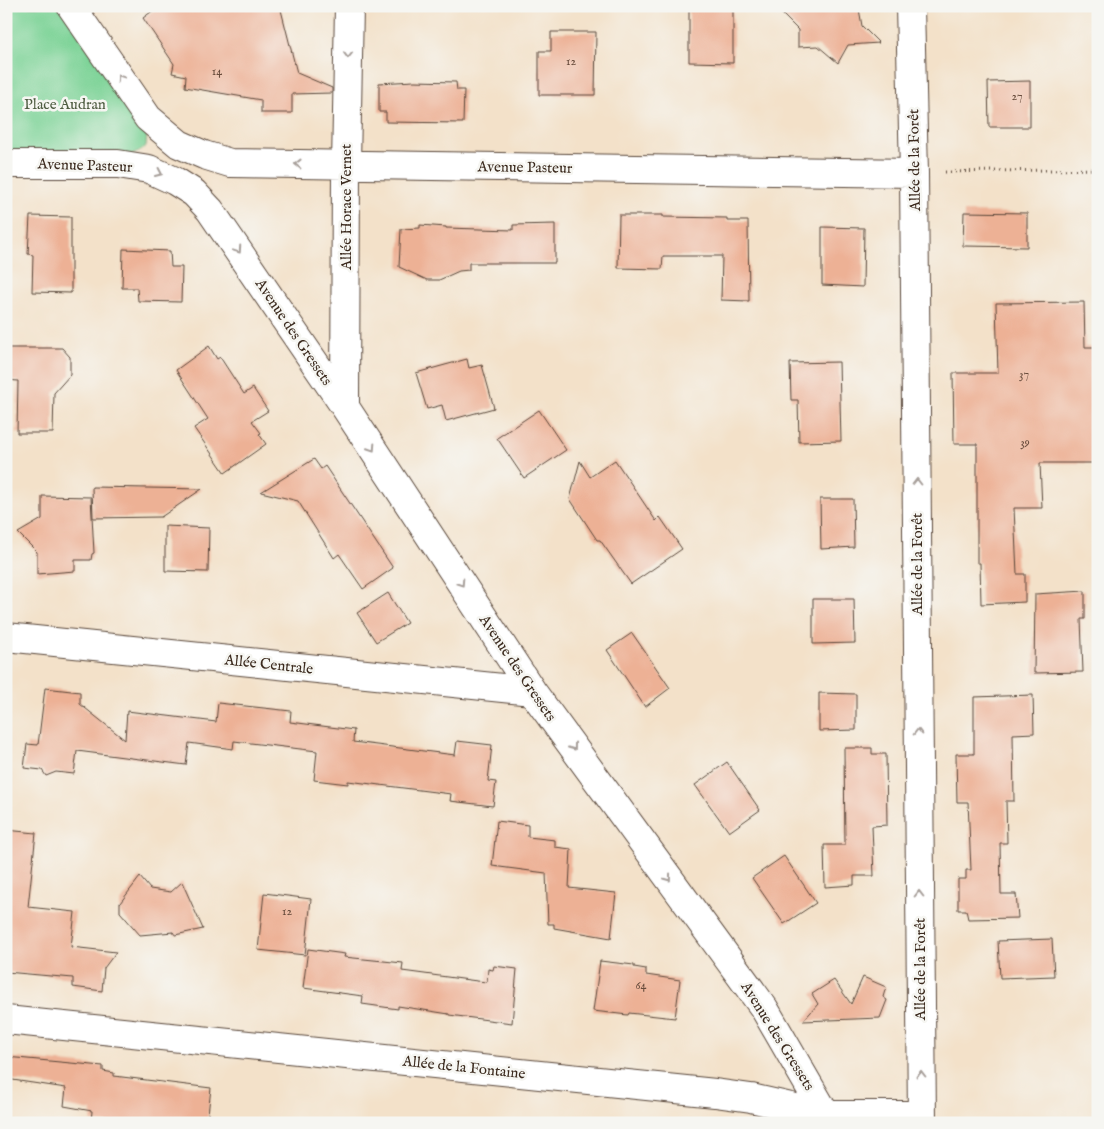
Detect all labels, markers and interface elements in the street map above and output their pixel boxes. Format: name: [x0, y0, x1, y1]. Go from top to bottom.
one-way arrow: [343, 52, 353, 59]
house number: 12: [566, 54, 576, 69]
house number: 14: [212, 64, 222, 79]
one-way arrow: [117, 75, 126, 84]
house number: 27: [1011, 89, 1023, 104]
park label: Place Audran: [24, 95, 106, 114]
street label: Allée de la Forêt: [904, 109, 925, 212]
street label: Allée Horace Vernet: [337, 144, 356, 271]
street label: Avenue Pasteur: [36, 154, 133, 177]
street label: Avenue Pasteur: [476, 157, 573, 178]
one-way arrow: [293, 159, 301, 169]
one-way arrow: [153, 167, 162, 177]
one-way arrow: [232, 244, 241, 254]
street label: Avenue des Gressets: [250, 274, 336, 389]
house number: 37: [1019, 367, 1029, 382]
house number: 39: [1020, 435, 1030, 450]
one-way arrow: [366, 442, 375, 451]
one-way arrow: [911, 477, 922, 485]
street label: Allée de la Forêt: [908, 513, 927, 616]
one-way arrow: [455, 578, 464, 587]
street label: Avenue des Gressets: [474, 610, 560, 725]
street label: Allée Centrale: [223, 650, 314, 679]
one-way arrow: [913, 727, 923, 735]
one-way arrow: [566, 741, 576, 750]
one-way arrow: [663, 872, 671, 881]
one-way arrow: [914, 890, 924, 898]
house number: 12: [282, 904, 292, 919]
street label: Allée de la Forêt: [911, 918, 930, 1021]
street label: Avenue des Gressets: [736, 977, 819, 1094]
house number: 64: [636, 978, 647, 993]
street label: Allée de la Fontaine: [401, 1052, 526, 1083]
one-way arrow: [916, 1070, 926, 1078]

